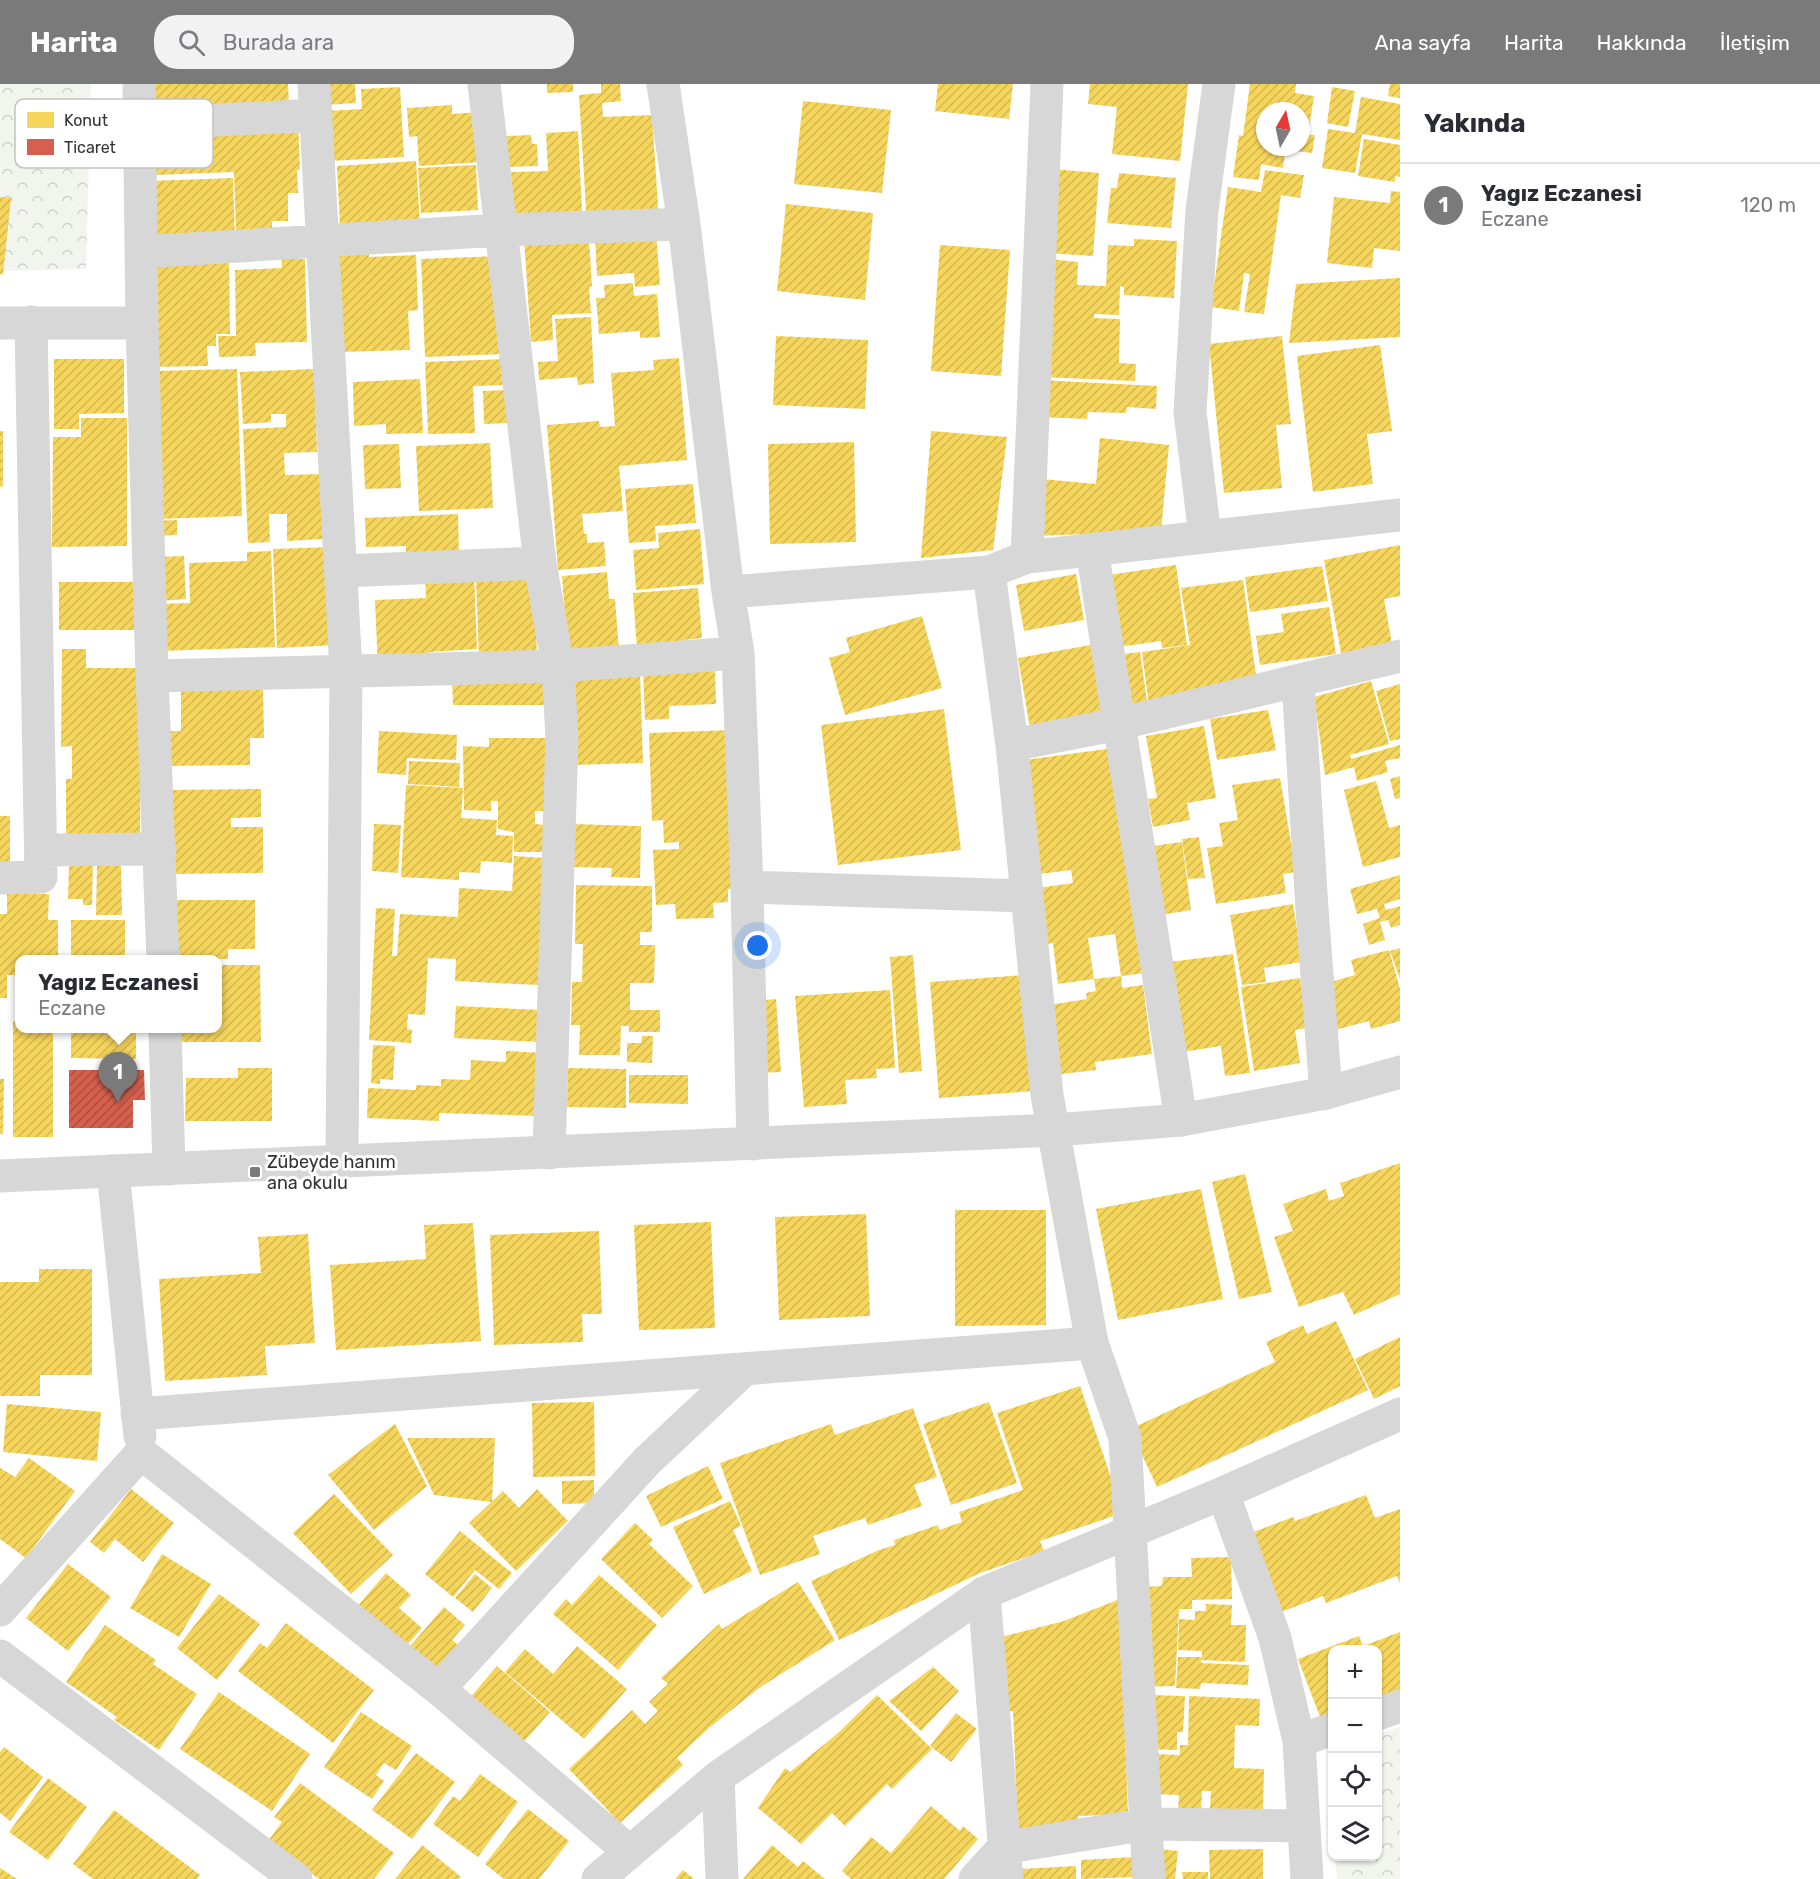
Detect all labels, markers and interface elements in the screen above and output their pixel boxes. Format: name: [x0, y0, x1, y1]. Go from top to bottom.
search box: [154, 15, 574, 69]
text: Harita: [30, 26, 118, 59]
icon: search: [175, 26, 208, 59]
text: Burada ara: [223, 29, 334, 56]
text: Ana sayfa: [1374, 30, 1471, 55]
text: Harita: [1504, 30, 1564, 55]
text: Hakkında: [1597, 30, 1687, 55]
text: İletişim: [1720, 30, 1790, 55]
legend: [15, 99, 213, 168]
north arrow: [1256, 102, 1310, 156]
text: Yakında: [1424, 108, 1526, 139]
text: Konut: [64, 111, 108, 130]
text: Ticaret: [64, 138, 116, 157]
text: Yagız Eczanesi: [1481, 180, 1642, 207]
text: 1: [1439, 193, 1448, 217]
text: 120 m: [1740, 193, 1796, 217]
text: Eczane: [1481, 207, 1549, 231]
your location: [743, 931, 772, 960]
popup: [15, 955, 222, 1033]
text: Yagız Eczanesi: [38, 969, 199, 996]
text: Eczane: [38, 996, 106, 1020]
pin: 1: [98, 1052, 138, 1102]
place label: Zübeyde hanım ana okulu: [267, 1151, 396, 1194]
marker: Zübeyde hanım ana okulu: [248, 1165, 262, 1179]
map controls: [1328, 1645, 1382, 1861]
button: +: [1328, 1645, 1382, 1699]
button: −: [1328, 1699, 1382, 1753]
button: locate: [1328, 1753, 1382, 1807]
button: layers: [1328, 1807, 1382, 1861]

